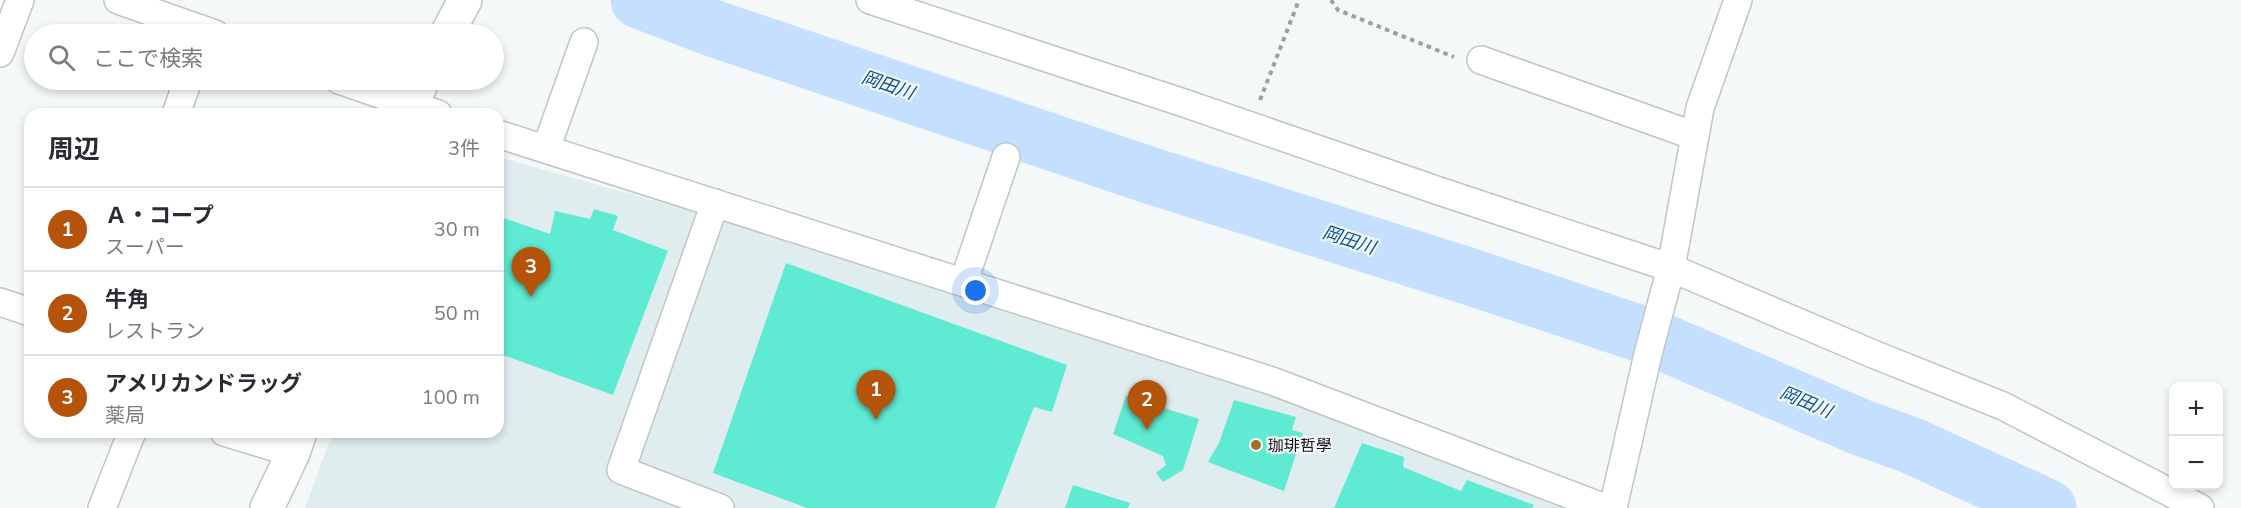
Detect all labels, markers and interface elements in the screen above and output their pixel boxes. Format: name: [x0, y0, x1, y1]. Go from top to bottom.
search box: [24, 24, 504, 90]
icon: search: [45, 41, 78, 74]
text: ここで検索: [93, 44, 203, 74]
water label: 岡田川: [859, 65, 919, 106]
text: 周辺: [48, 132, 100, 167]
text: 3件: [448, 135, 480, 162]
text: Ａ・コープ: [105, 201, 214, 231]
text: 1: [62, 216, 74, 243]
text: 30 m: [434, 216, 480, 243]
water label: 岡田川: [1320, 220, 1380, 260]
text: スーパー: [105, 234, 185, 261]
pin: 3: [512, 248, 550, 297]
your location: [961, 276, 990, 305]
text: 牛角: [105, 285, 149, 315]
text: 2: [62, 300, 74, 327]
text: 50 m: [434, 300, 480, 327]
text: レストラン: [105, 318, 205, 345]
text: アメリカンドラッグ: [105, 369, 302, 399]
pin: 1: [856, 370, 896, 420]
pin: 2: [1128, 380, 1166, 430]
water label: 岡田川: [1776, 380, 1837, 424]
map controls: [2169, 382, 2223, 490]
button: +: [2169, 382, 2223, 436]
text: 3: [62, 384, 74, 411]
text: 100 m: [422, 384, 480, 411]
text: 薬局: [105, 402, 145, 429]
place label: 珈琲哲學: [1268, 435, 1332, 457]
button: −: [2169, 436, 2223, 490]
marker: 珈琲哲學: [1249, 438, 1263, 452]

